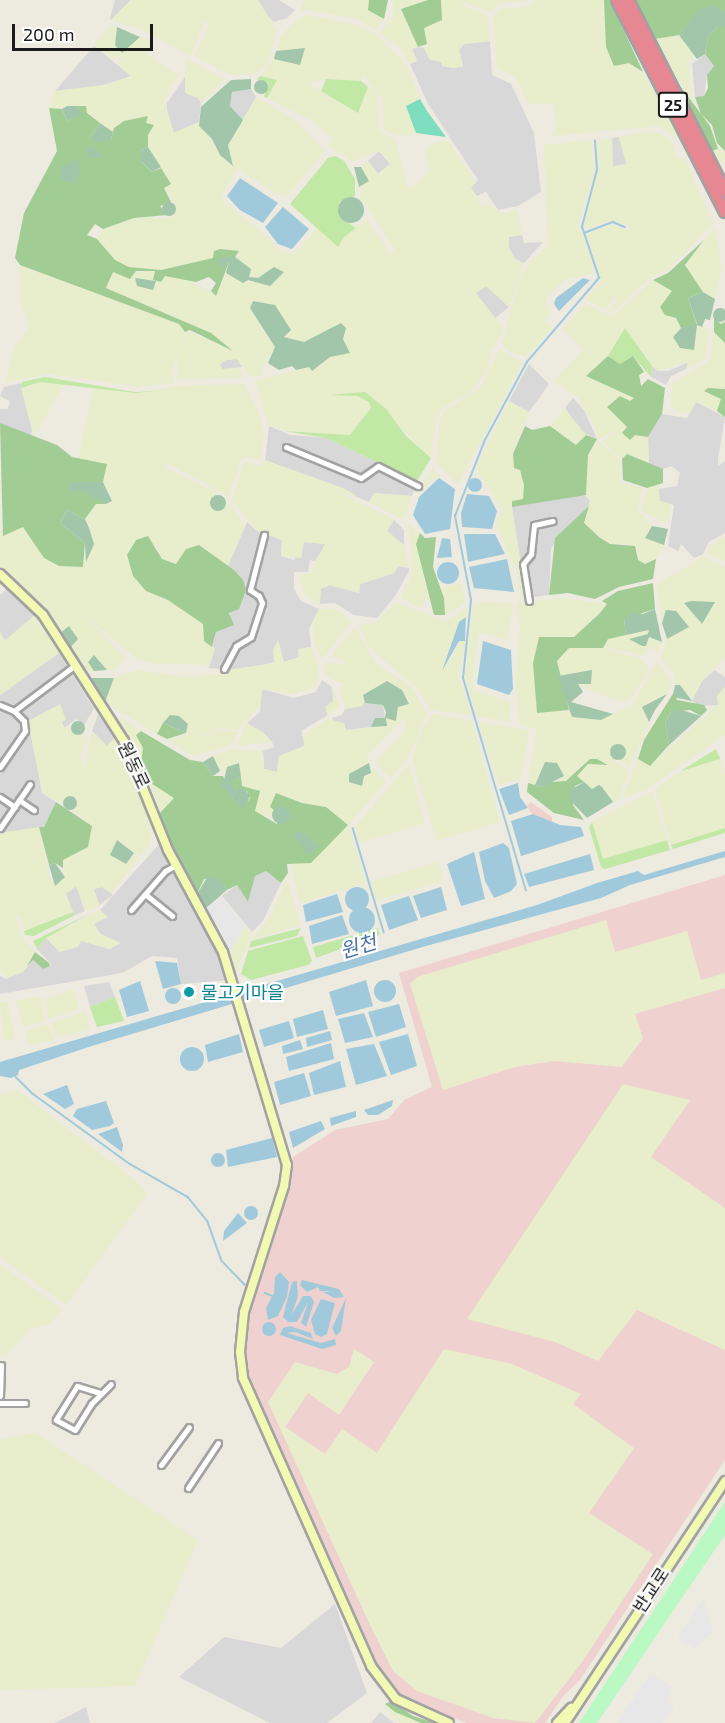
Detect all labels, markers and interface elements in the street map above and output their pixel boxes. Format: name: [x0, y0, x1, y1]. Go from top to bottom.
scale bar: [15, 12, 156, 50]
text: 200 m: [23, 23, 75, 45]
road number: 25: [656, 92, 690, 118]
street label: 원동로: [114, 738, 154, 792]
water label: 원천: [337, 929, 379, 963]
place label: 물고기마을: [201, 981, 284, 1003]
marker: 물고기마을: [182, 985, 196, 999]
street label: 반교로: [628, 1563, 674, 1617]

